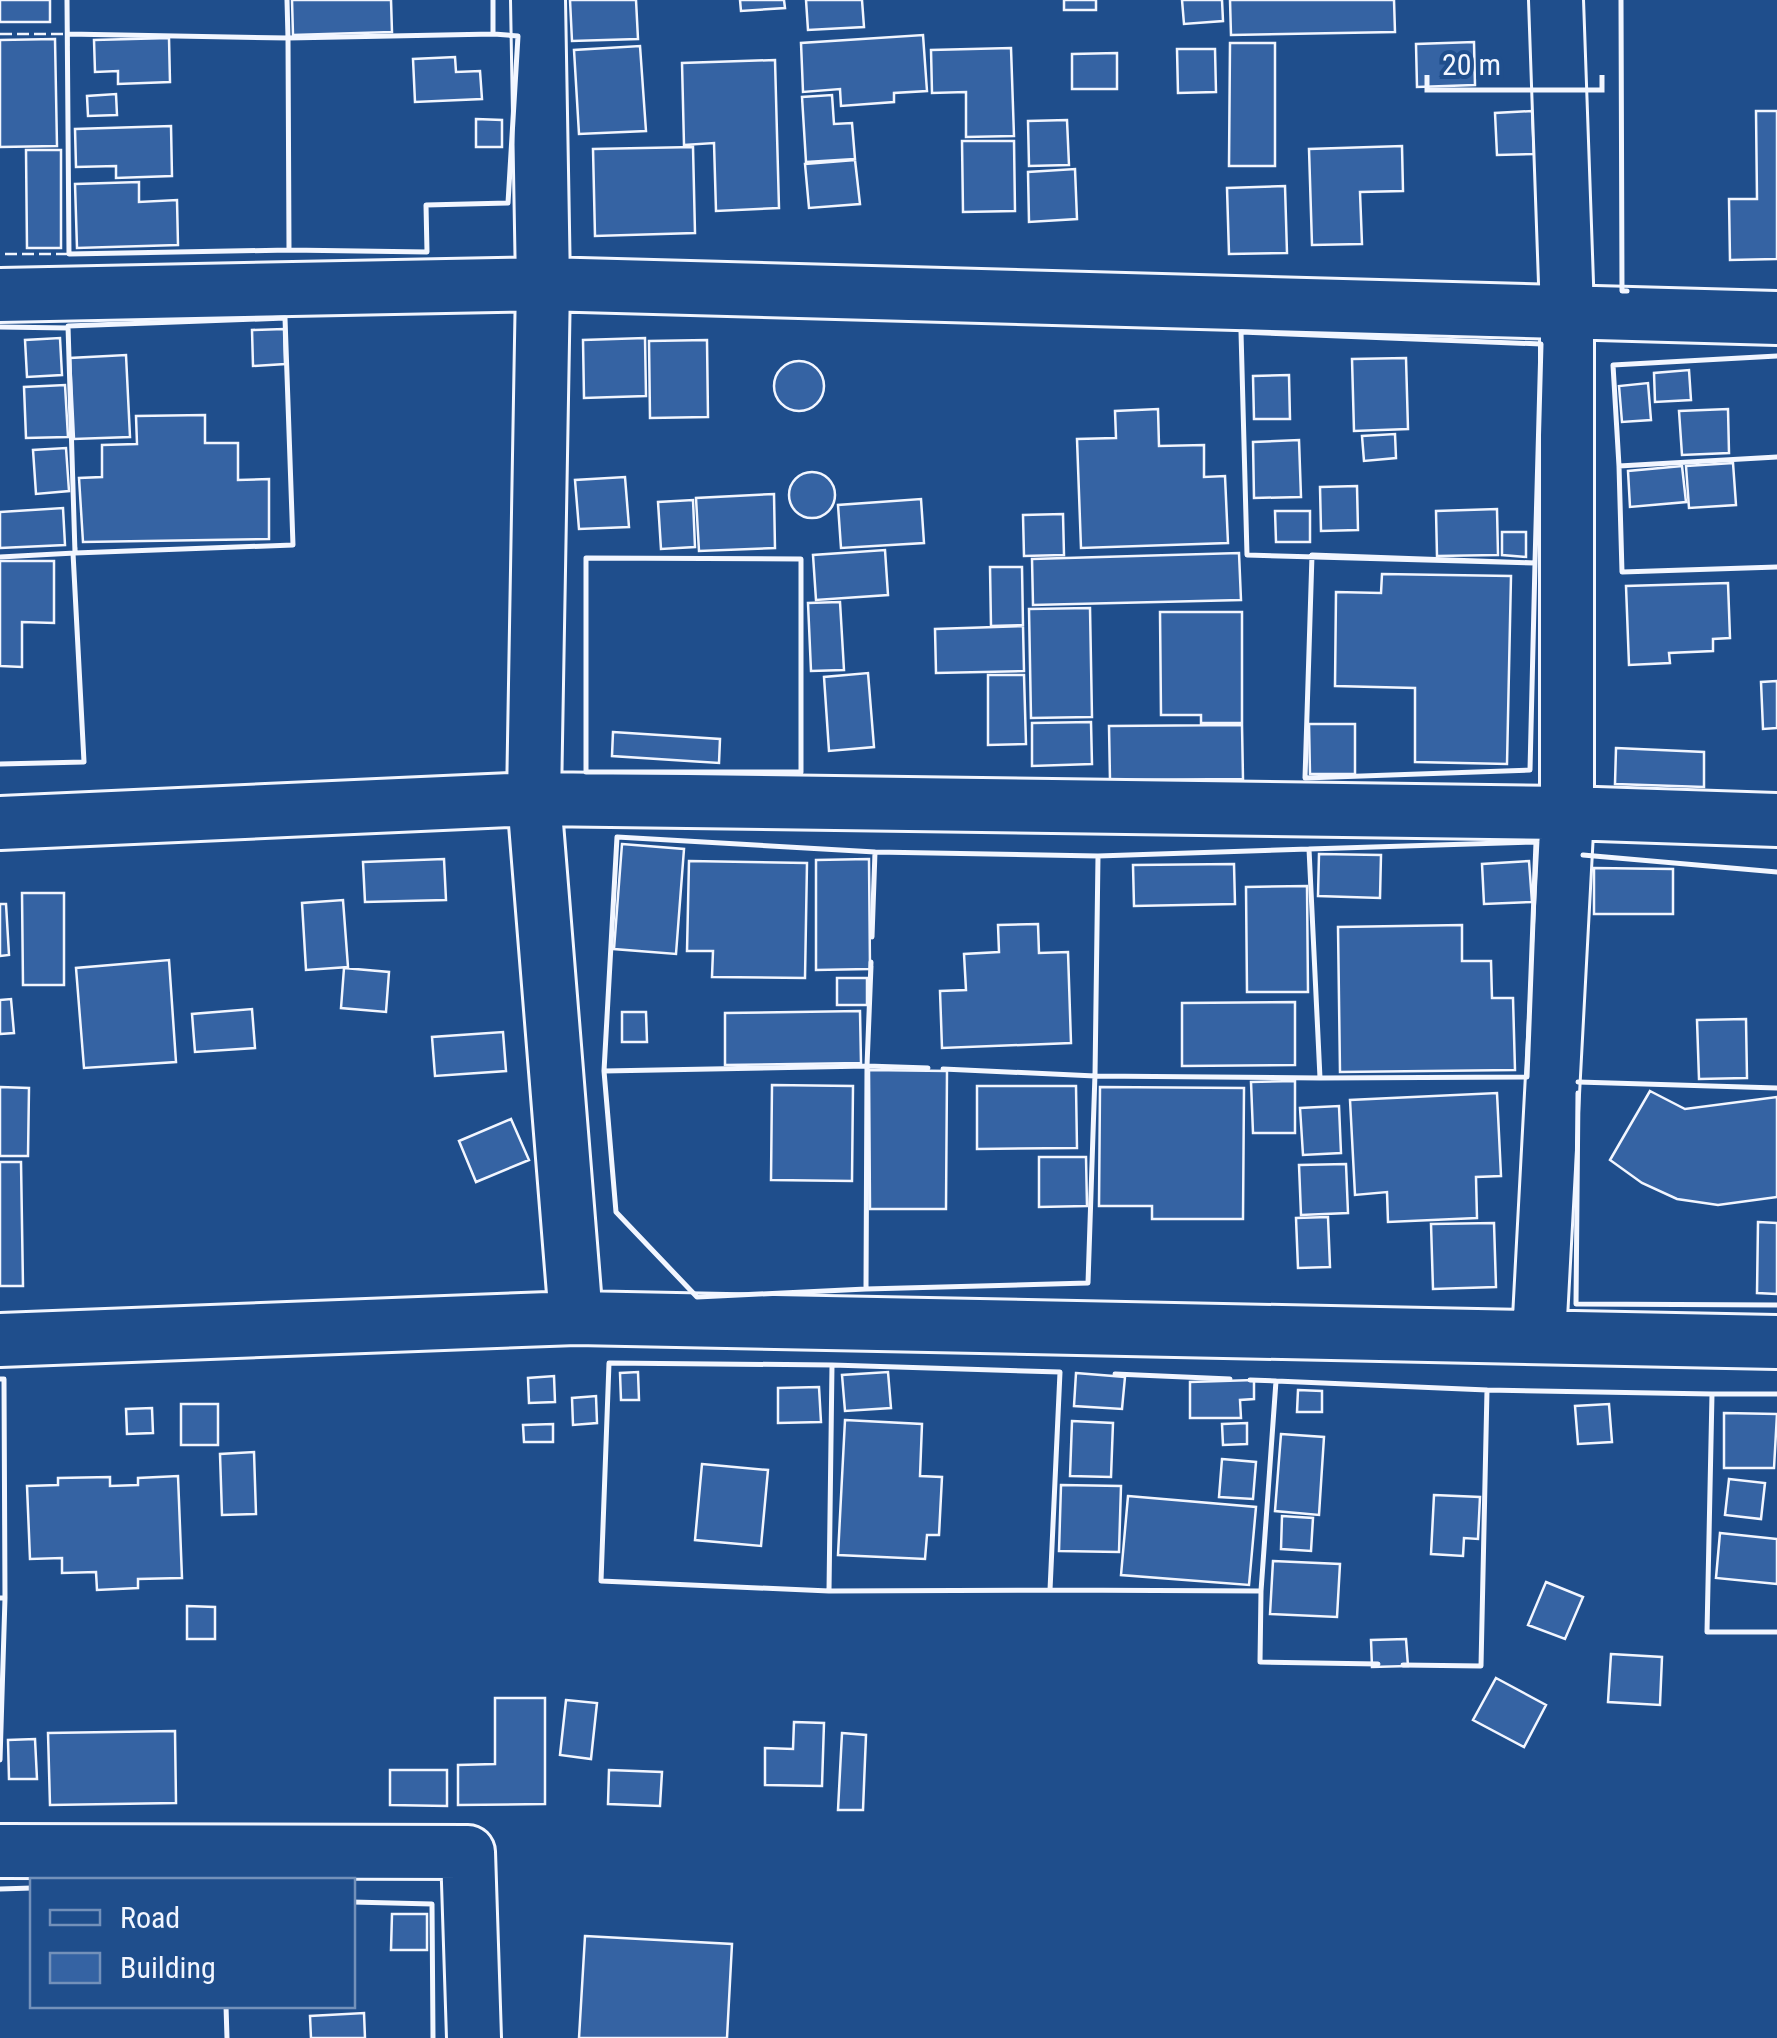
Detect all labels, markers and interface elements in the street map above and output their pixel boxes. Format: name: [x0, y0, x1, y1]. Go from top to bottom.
scale bar: [1427, 30, 1602, 92]
text: 20 m: [1442, 47, 1501, 82]
legend: [30, 1878, 355, 2008]
text: Road: [120, 1900, 180, 1935]
text: Building: [120, 1950, 216, 1985]

